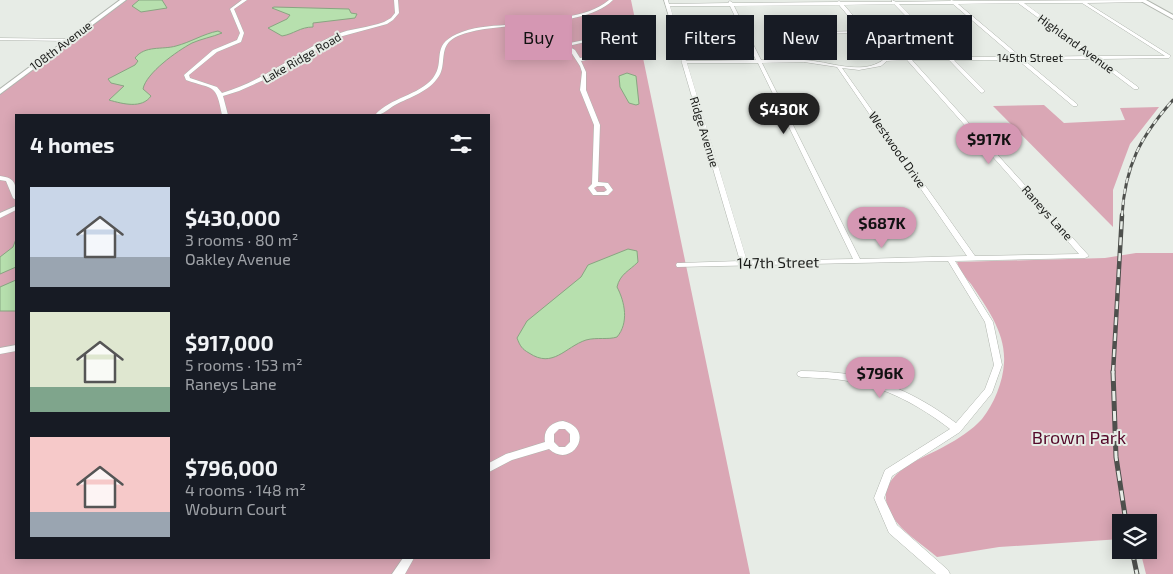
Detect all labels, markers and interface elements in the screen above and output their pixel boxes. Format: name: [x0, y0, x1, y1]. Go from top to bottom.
street label: Highland Avenue: [1036, 11, 1118, 76]
chip: Buy: [505, 15, 572, 60]
chip: Rent: [582, 15, 656, 60]
chip: Filters: [666, 15, 754, 60]
chip: New: [764, 15, 837, 60]
chip: Apartment: [847, 15, 972, 60]
street label: 108th Avenue: [27, 18, 94, 73]
street label: Lake Ridge Road: [260, 29, 343, 85]
street label: 145th Street: [997, 50, 1063, 64]
pin: $430K: [749, 92, 819, 135]
street label: Ridge Avenue: [688, 95, 722, 169]
text: $430K: [760, 99, 808, 118]
street label: Westwood Drive: [866, 109, 929, 190]
pin: $917K: [954, 122, 1024, 165]
text: $917K: [967, 129, 1011, 148]
icon: filters: [447, 130, 475, 158]
text: 4 homes: [30, 132, 114, 157]
street label: Raneys Lane: [1020, 182, 1076, 243]
text: $430,000: [185, 205, 281, 230]
pin: $687K: [847, 206, 917, 249]
icon: home: [70, 207, 130, 267]
text: $687K: [858, 213, 906, 232]
text: 3 rooms · 80 m²: [185, 230, 298, 249]
text: Oakley Avenue: [185, 249, 291, 268]
street label: 147th Street: [737, 252, 820, 272]
text: $917,000: [185, 330, 274, 355]
icon: home: [70, 332, 130, 392]
text: 5 rooms · 153 m²: [185, 355, 303, 374]
pin: $796K: [845, 356, 915, 399]
text: $796K: [857, 363, 903, 382]
text: Raneys Lane: [185, 374, 277, 393]
park label: Brown Park: [1032, 426, 1126, 448]
text: $796,000: [185, 455, 278, 480]
icon: home: [70, 457, 130, 517]
text: 4 rooms · 148 m²: [185, 480, 306, 499]
text: Woburn Court: [185, 499, 286, 518]
map controls: [1112, 514, 1157, 559]
button: layers: [1112, 514, 1157, 559]

